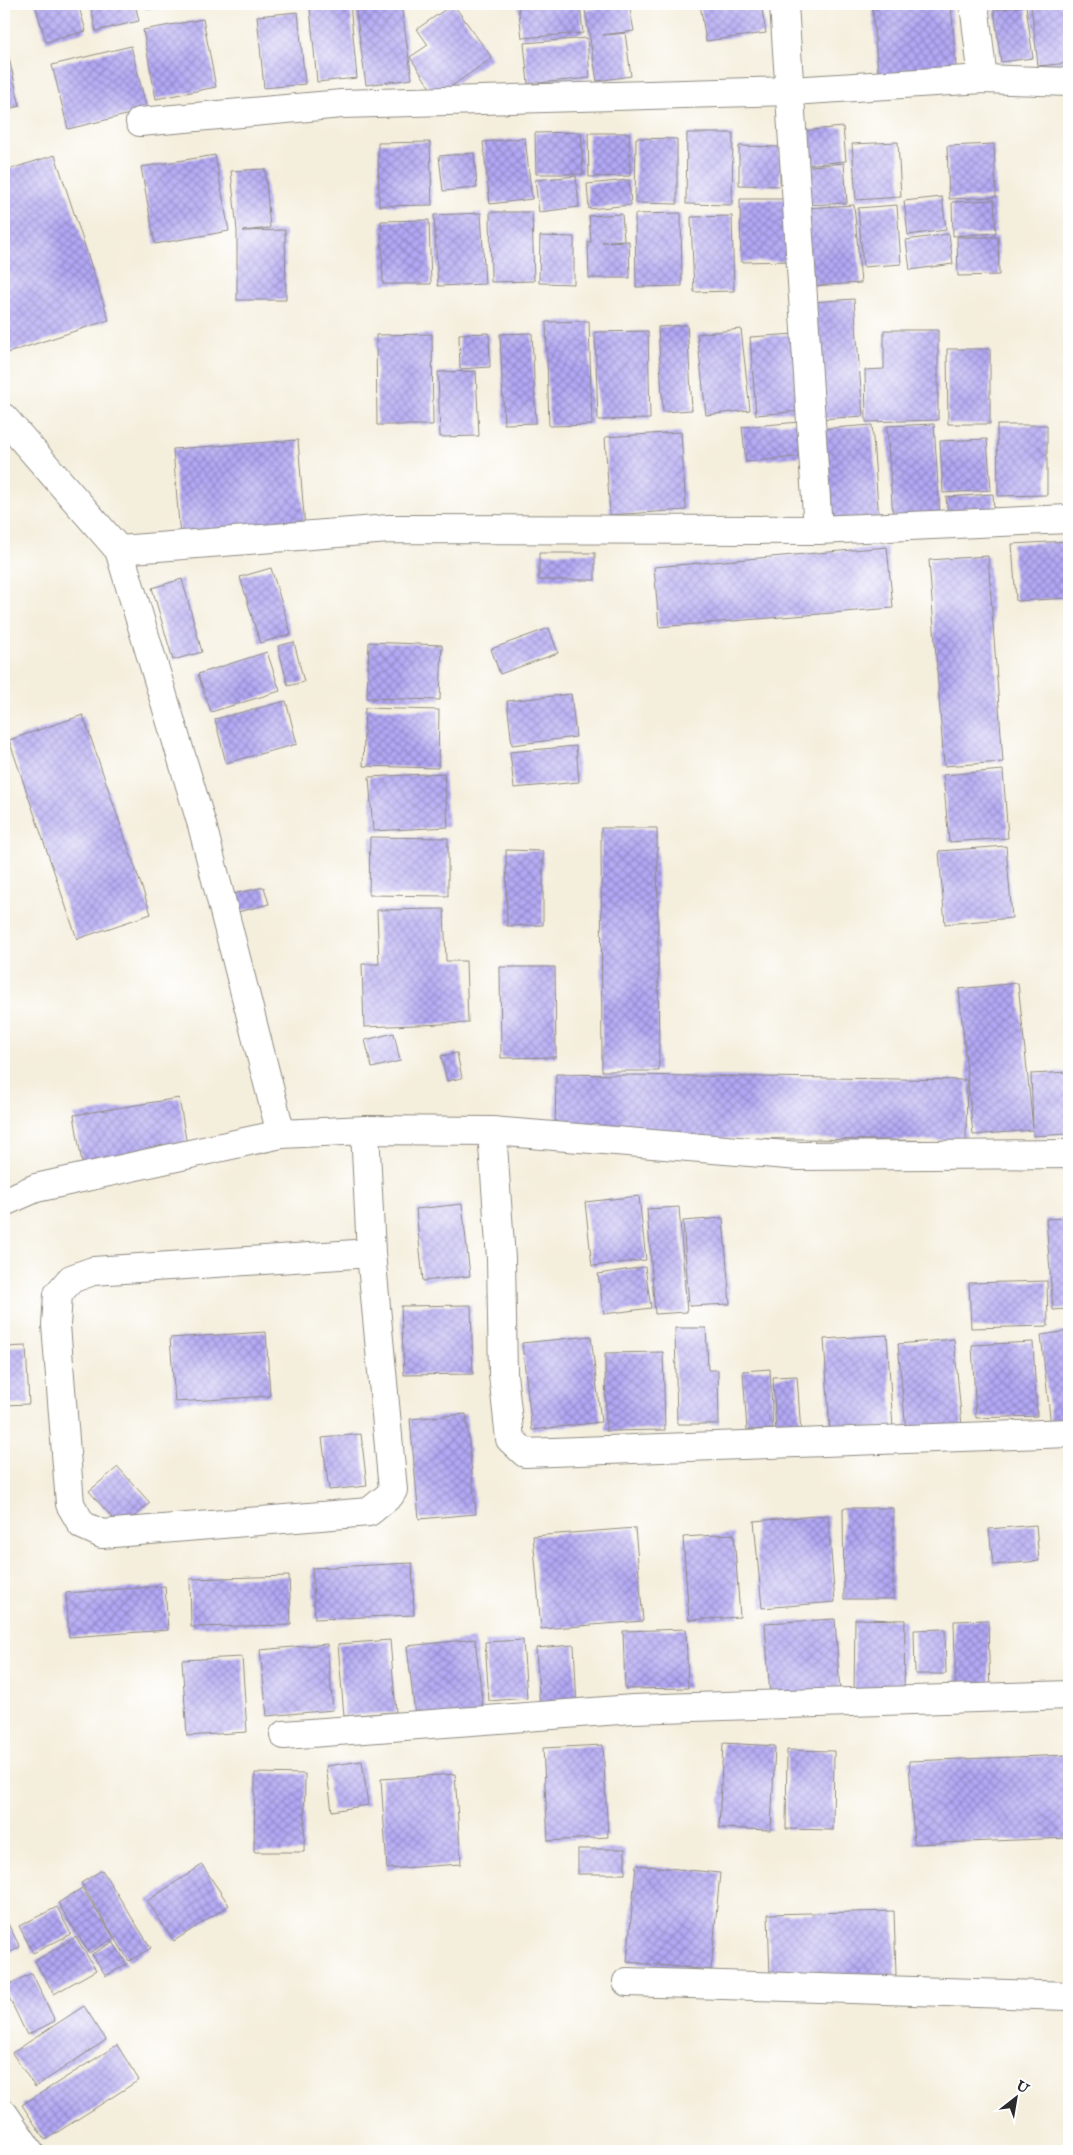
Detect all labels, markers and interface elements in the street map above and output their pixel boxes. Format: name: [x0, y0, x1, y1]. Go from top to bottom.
north arrow: [990, 2072, 1040, 2122]
text: U: [1012, 2076, 1033, 2099]

